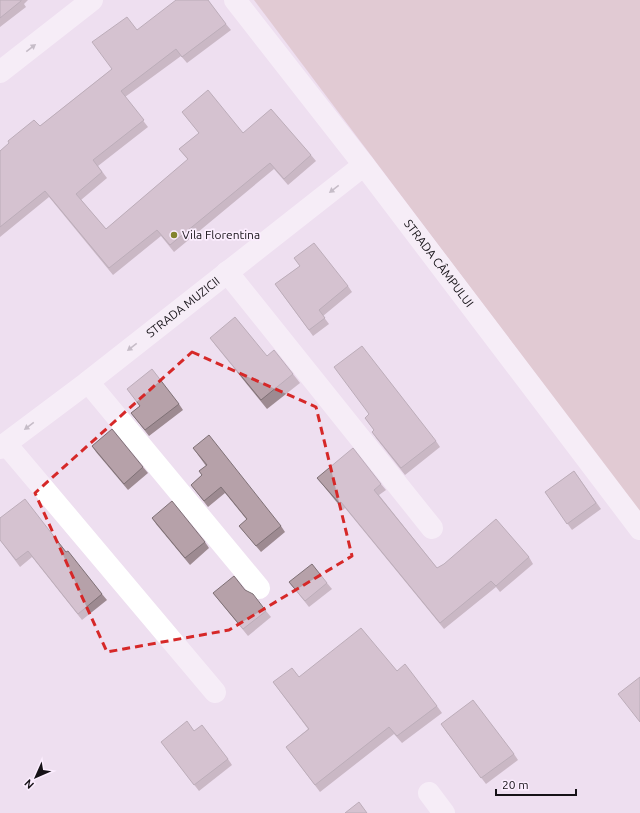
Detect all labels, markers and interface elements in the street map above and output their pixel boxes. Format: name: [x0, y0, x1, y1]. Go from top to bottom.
one-way arrow: [25, 44, 36, 52]
one-way arrow: [328, 184, 339, 193]
street label: STRADA CÂMPULUI: [402, 217, 476, 309]
place label: Vila Florentina: [182, 228, 260, 241]
marker: Vila Florentina: [169, 230, 179, 240]
street label: STRADA MUZICII: [144, 274, 222, 340]
one-way arrow: [127, 343, 138, 351]
one-way arrow: [24, 422, 35, 430]
north arrow: [16, 757, 56, 797]
scale bar: [496, 771, 576, 797]
text: N: [22, 777, 36, 791]
text: 20 m: [502, 778, 529, 791]

